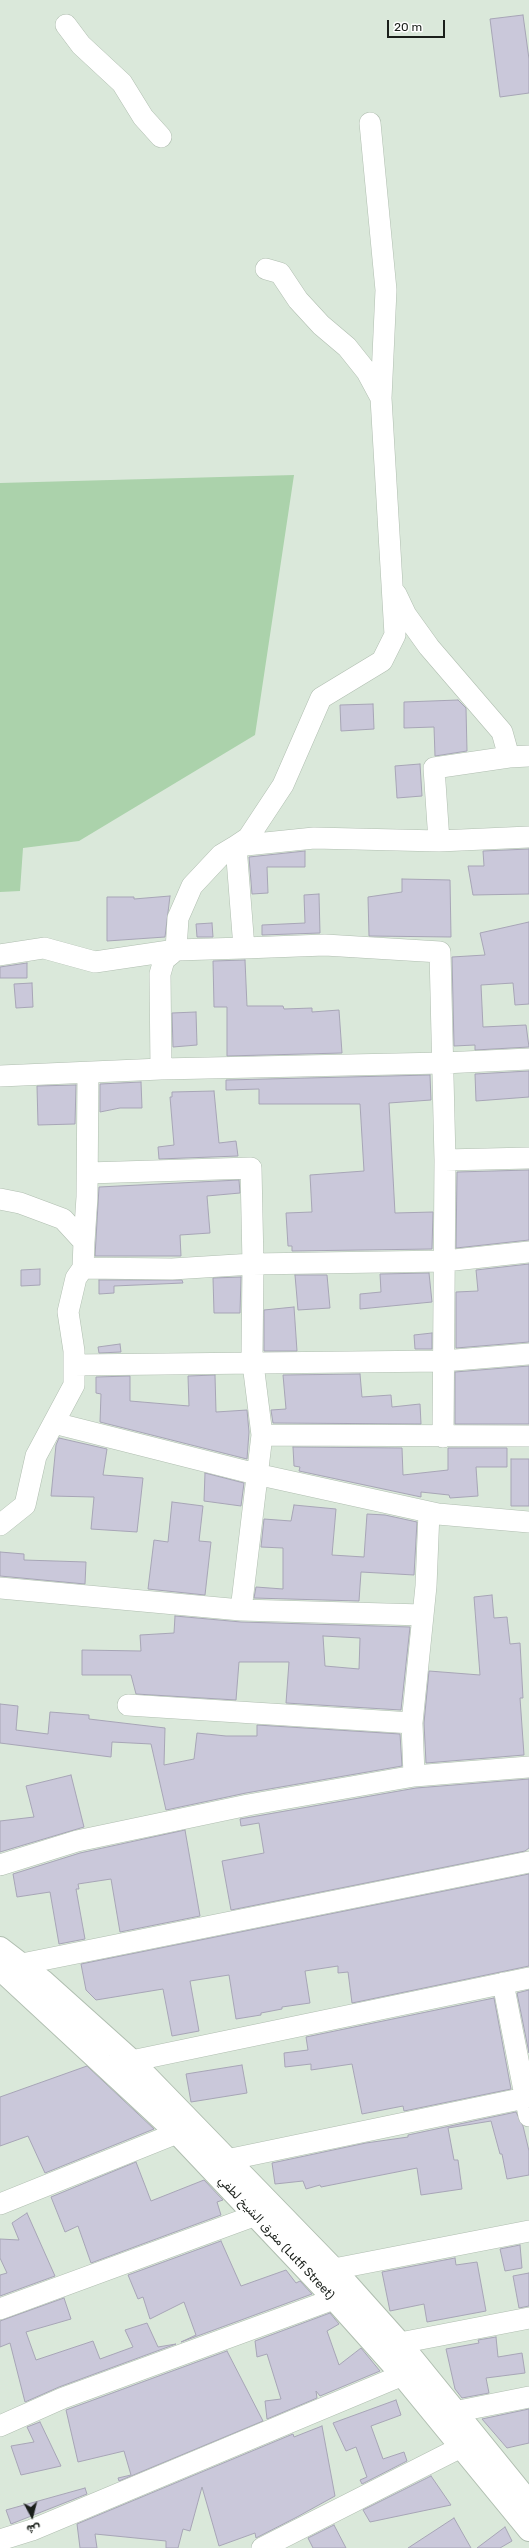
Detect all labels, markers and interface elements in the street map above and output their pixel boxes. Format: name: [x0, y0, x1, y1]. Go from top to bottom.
scale bar: [389, 12, 447, 38]
text: 20 m: [394, 20, 422, 34]
street label: مفرق الشيخ لطفي (Lutfi Street): [215, 2173, 337, 2303]
north arrow: [12, 2496, 52, 2536]
text: ش: [26, 2521, 41, 2536]

